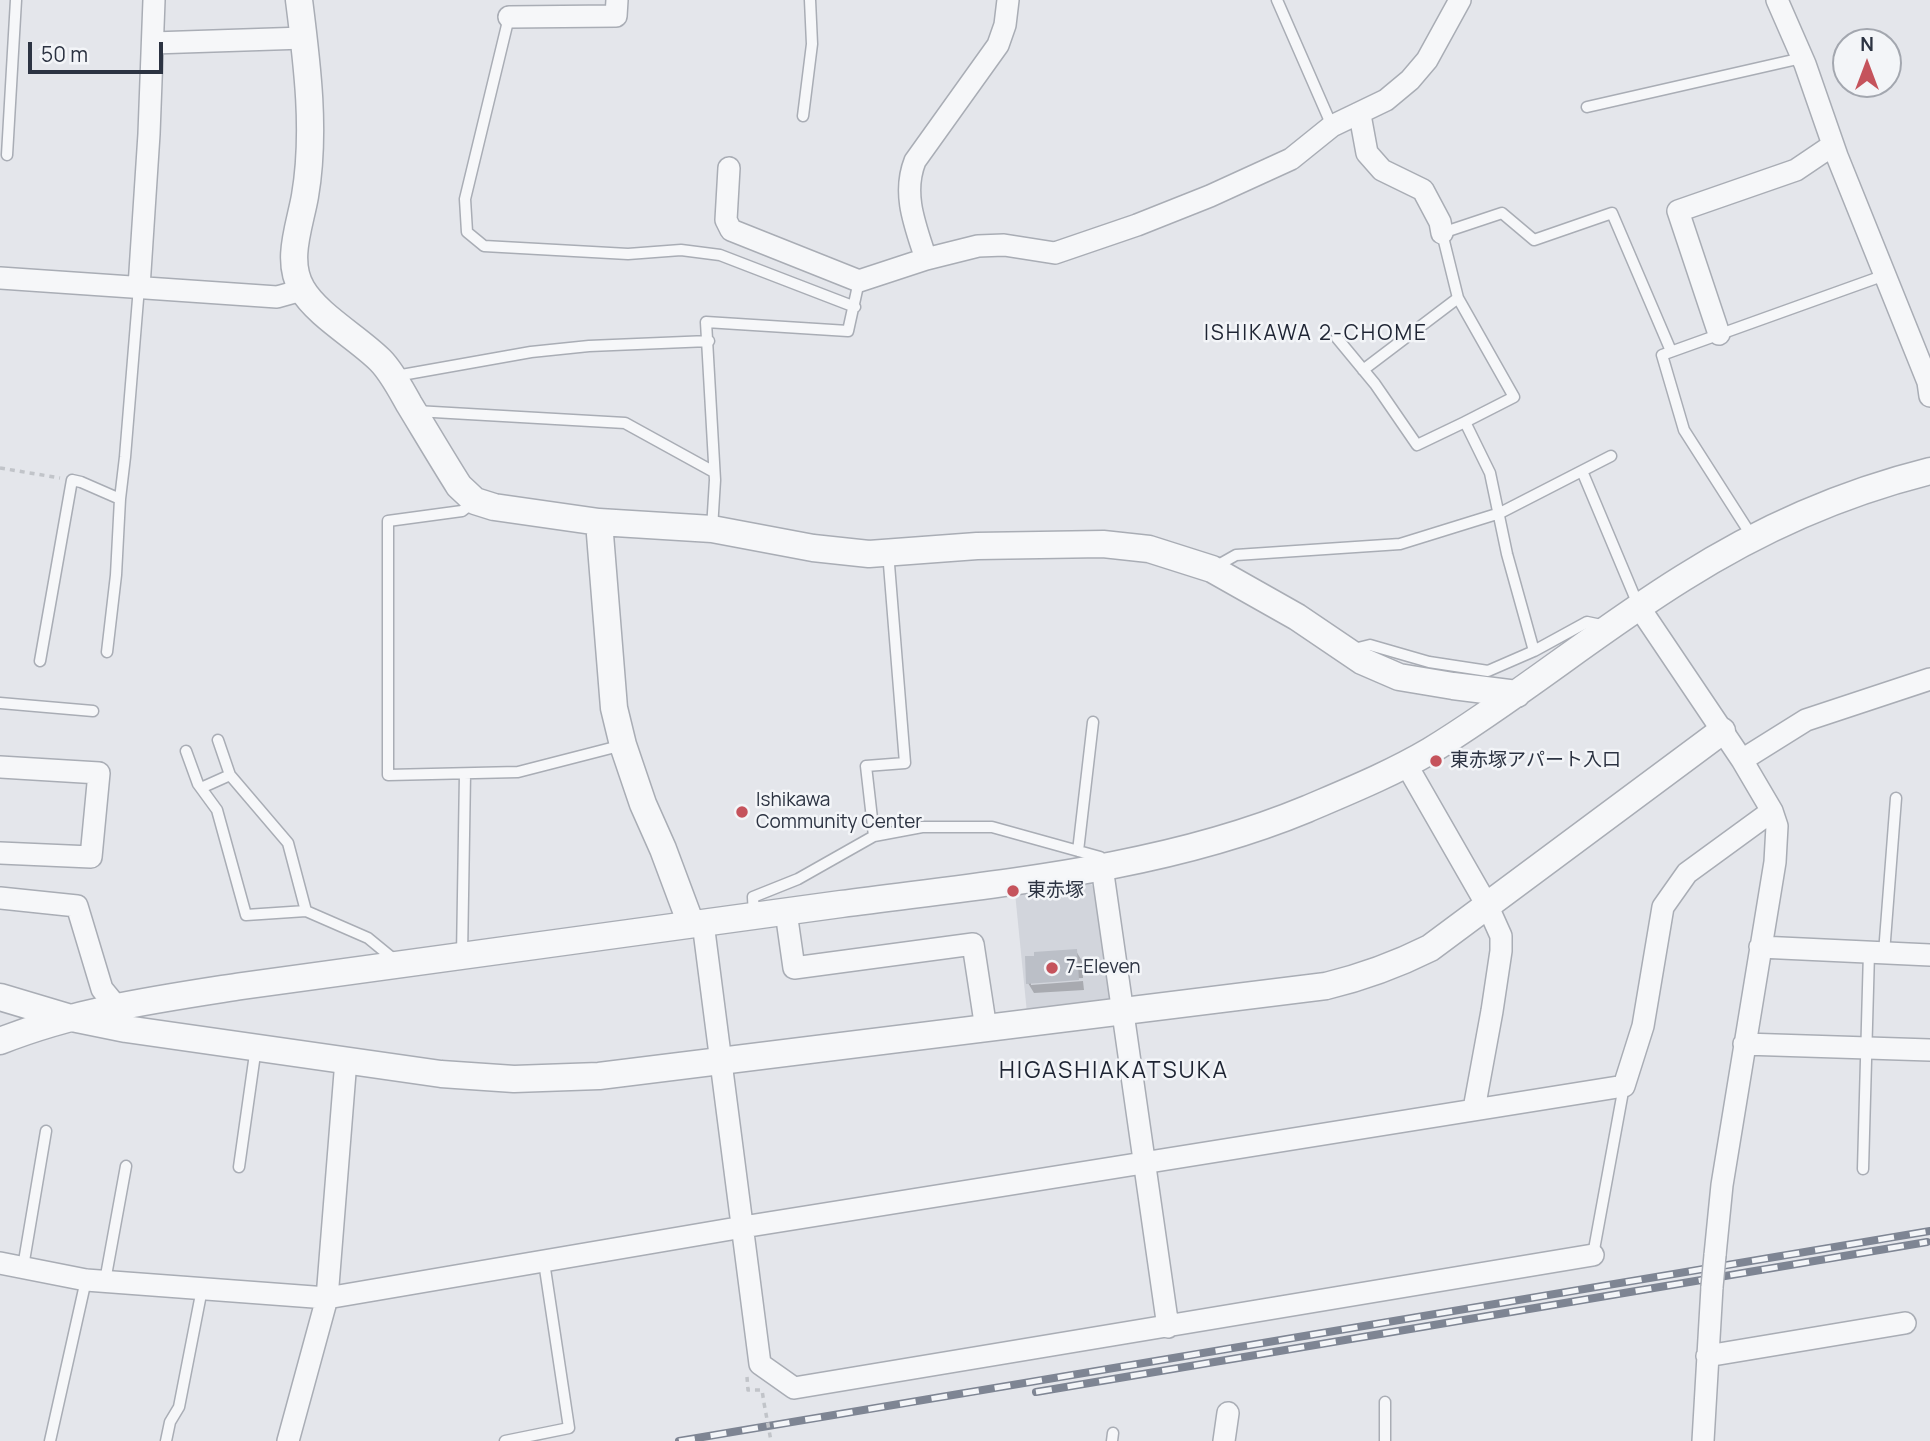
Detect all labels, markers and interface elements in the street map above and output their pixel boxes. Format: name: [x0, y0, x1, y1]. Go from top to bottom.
scale bar: [32, 28, 166, 72]
north arrow: [1832, 28, 1902, 98]
text: N: [1860, 31, 1874, 57]
text: 50 m: [41, 40, 88, 68]
district label: ISHIKAWA 2-CHOME: [1206, 321, 1426, 347]
place label: 東赤塚アパート入口: [1450, 750, 1621, 772]
marker: 東赤塚アパート入口: [1428, 753, 1444, 769]
place label: Ishikawa Community Center: [756, 790, 922, 834]
marker: Ishikawa Community Center: [734, 804, 750, 820]
place label: 東赤塚: [1027, 880, 1084, 902]
marker: 東赤塚: [1005, 883, 1021, 899]
place label: 7-Eleven: [1066, 957, 1141, 979]
marker: 7-Eleven: [1044, 960, 1060, 976]
district label: HIGASHIAKATSUKA: [1001, 1058, 1227, 1086]

